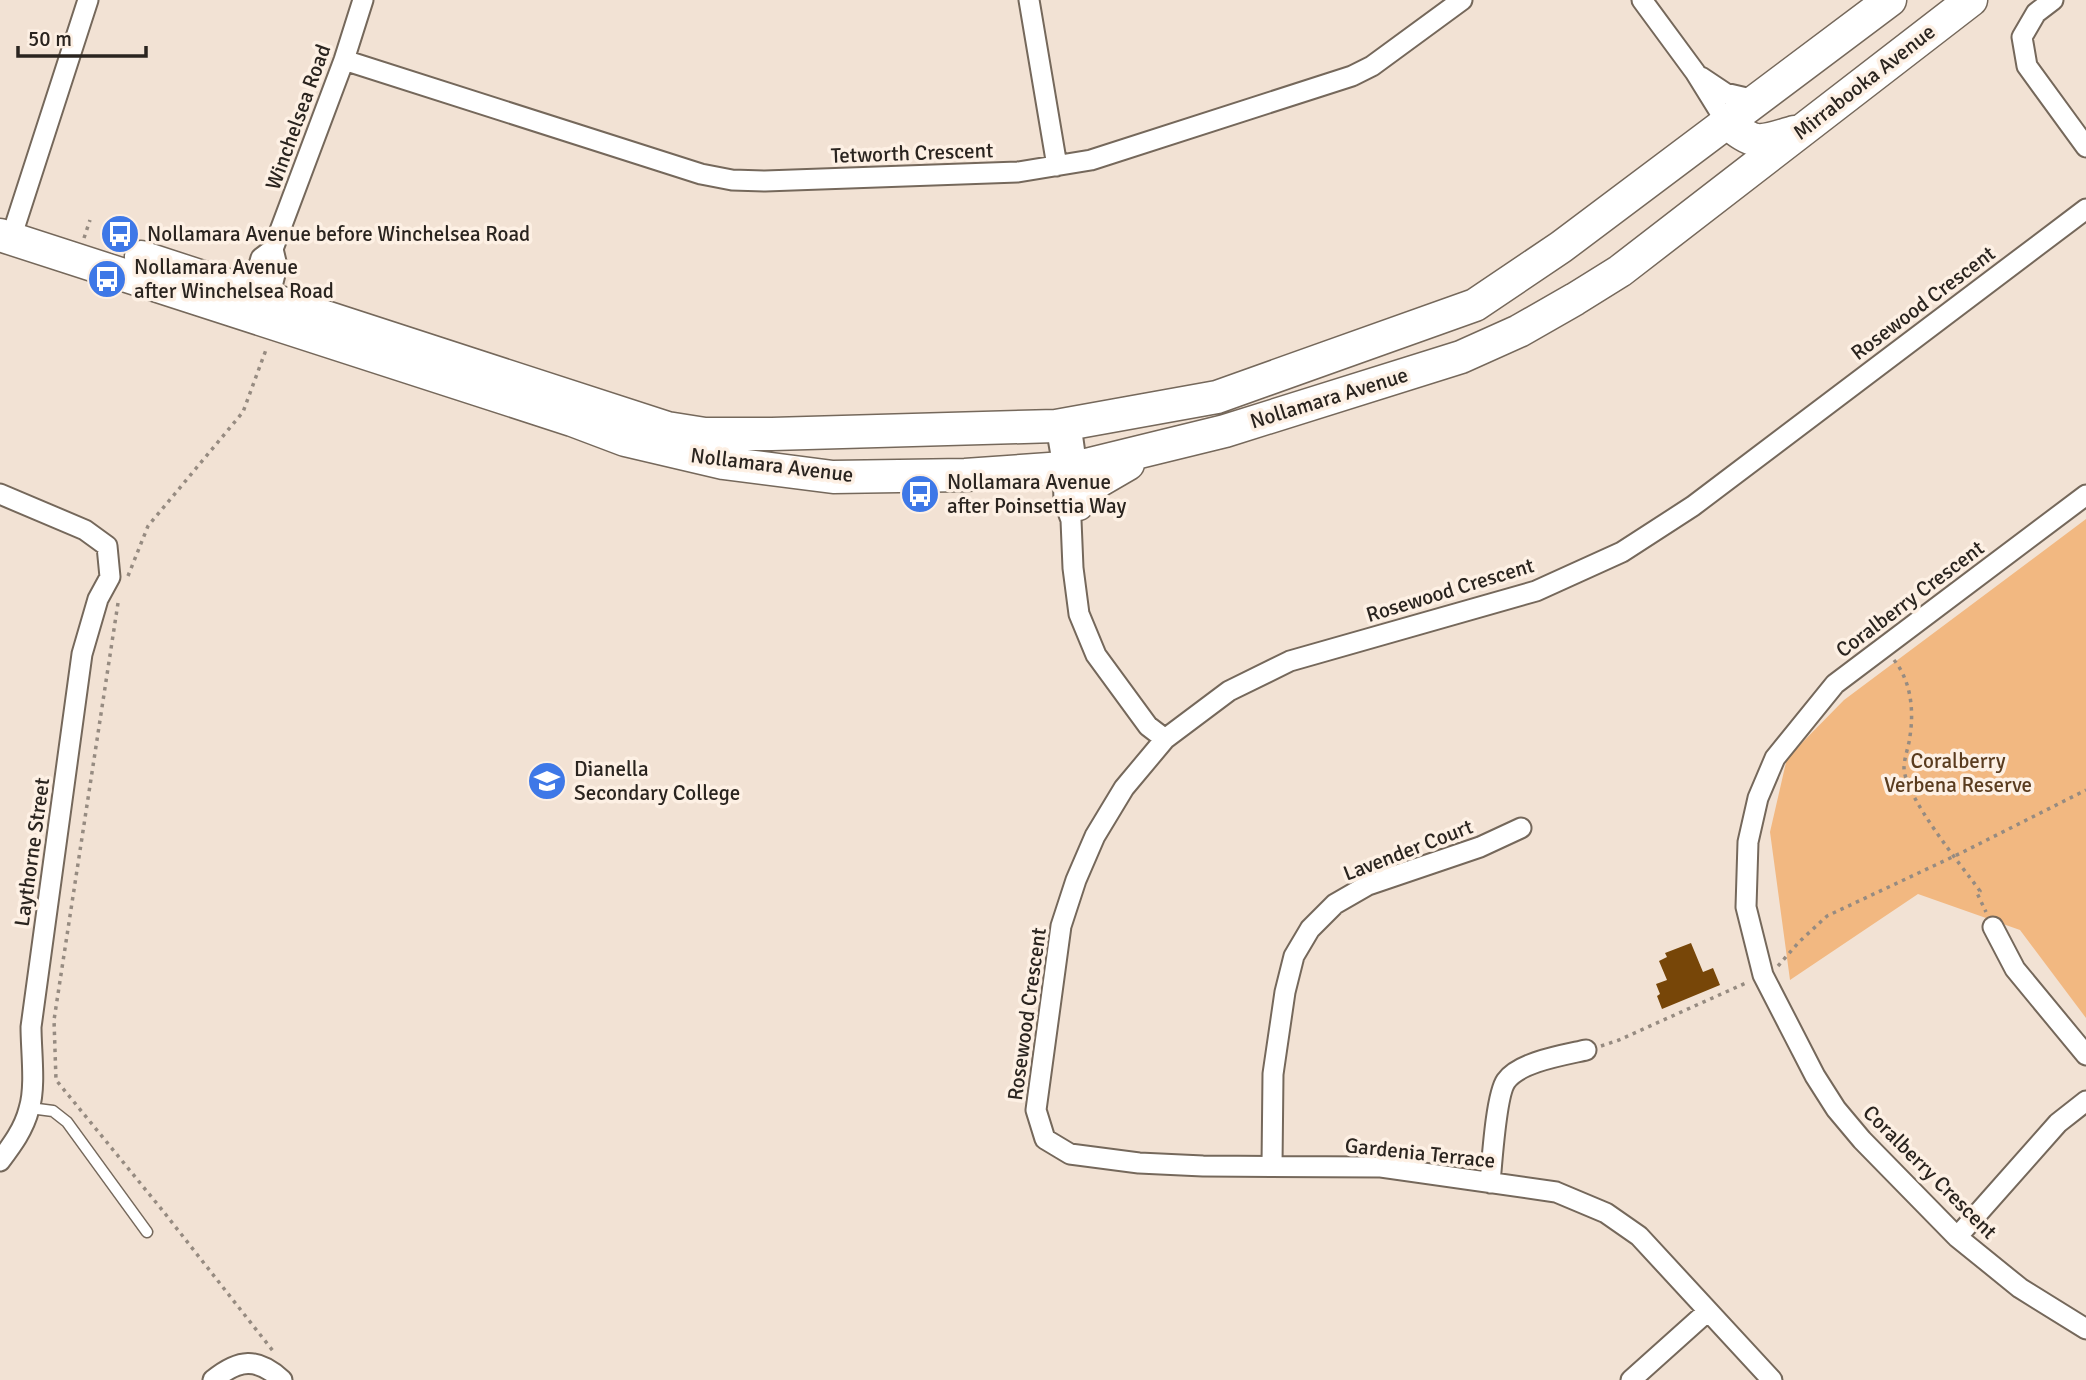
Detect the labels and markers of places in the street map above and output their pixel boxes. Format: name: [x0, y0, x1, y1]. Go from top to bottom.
bus stop icon: Nollamara Avenue before Winchelsea Road: [99, 213, 141, 255]
place label: Nollamara Avenue before Winchelsea Road: [147, 221, 530, 247]
place label: Nollamara Avenue after Winchelsea Road: [134, 254, 334, 304]
bus stop icon: Nollamara Avenue after Winchelsea Road: [86, 258, 128, 300]
place label: Nollamara Avenue after Poinsettia Way: [947, 469, 1126, 519]
bus stop icon: Nollamara Avenue after Poinsettia Way: [899, 473, 941, 515]
place label: Dianella Secondary College: [574, 756, 740, 806]
school or university icon: Dianella Secondary College: [526, 760, 568, 802]

